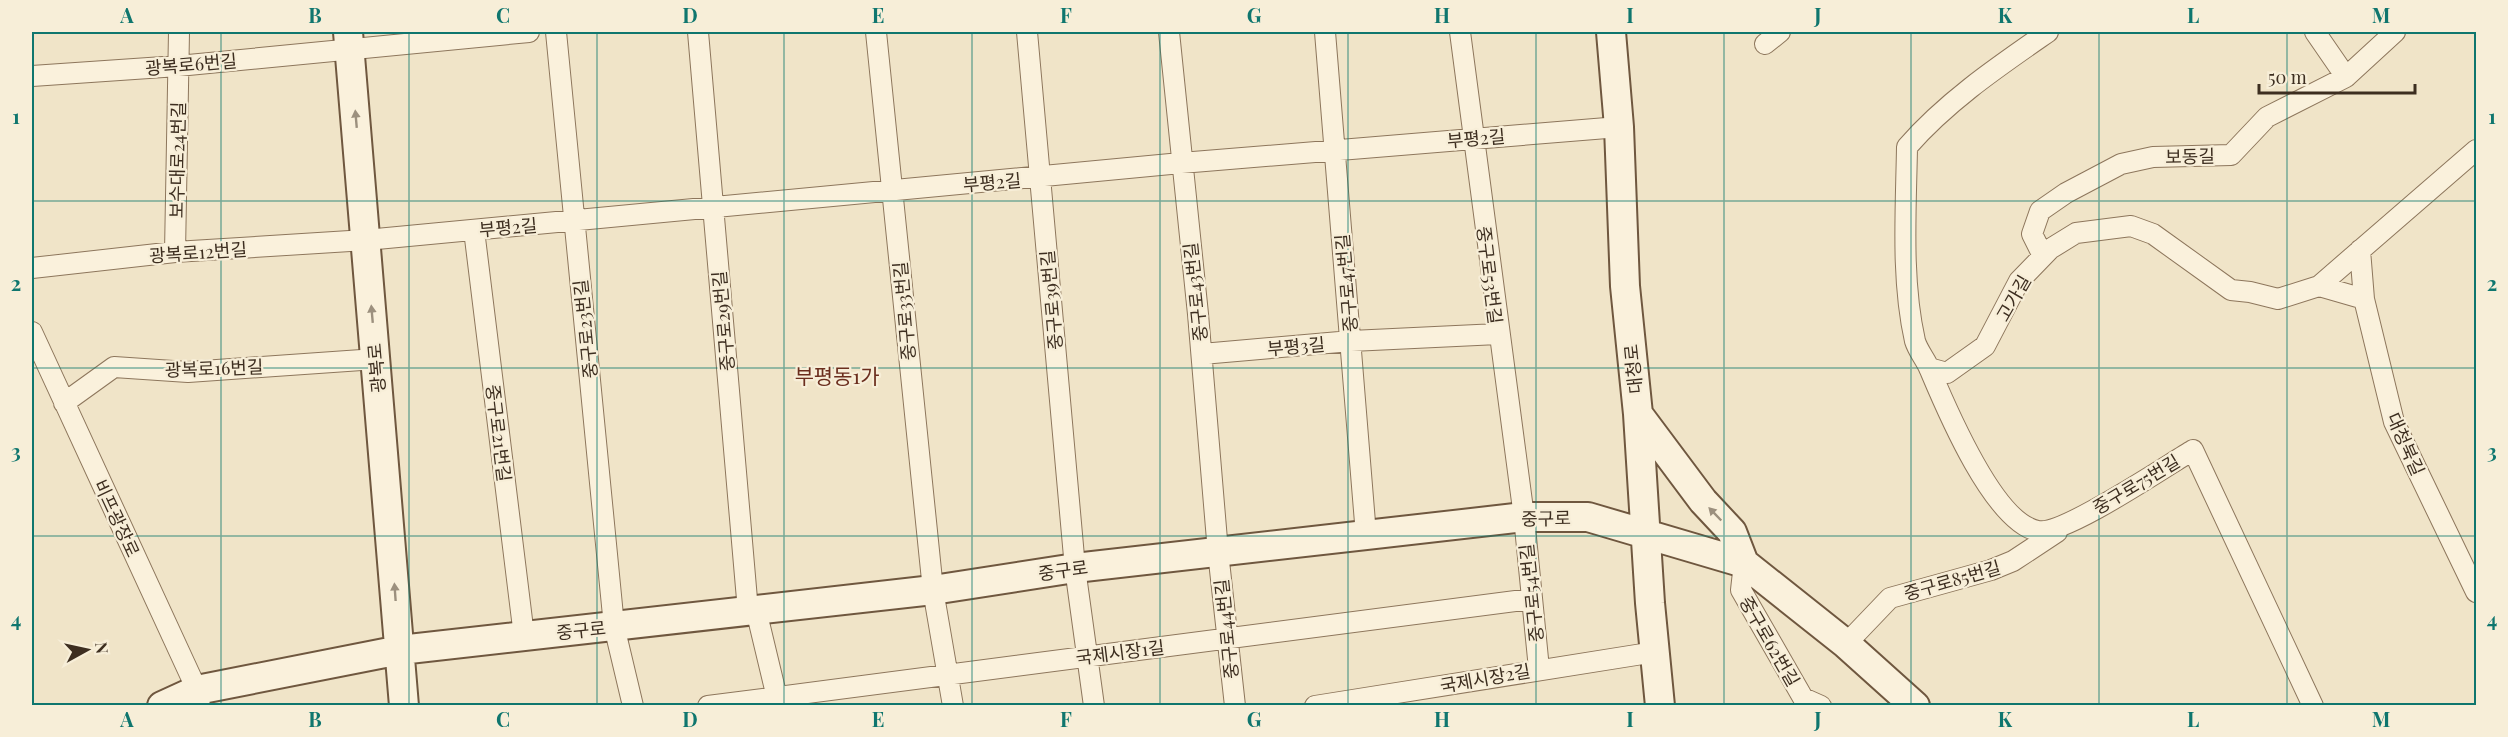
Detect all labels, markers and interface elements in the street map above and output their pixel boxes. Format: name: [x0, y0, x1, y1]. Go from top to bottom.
text: A: [119, 1, 134, 28]
text: B: [308, 1, 322, 28]
text: C: [496, 1, 510, 28]
text: D: [682, 1, 698, 28]
text: E: [872, 1, 884, 28]
text: F: [1060, 1, 1072, 28]
text: G: [1247, 1, 1262, 28]
text: H: [1434, 1, 1450, 28]
text: I: [1626, 1, 1634, 28]
text: J: [1813, 1, 1822, 28]
text: K: [1998, 1, 2013, 28]
text: L: [2187, 1, 2199, 28]
text: M: [2372, 1, 2390, 28]
street label: 광복로6번길: [144, 48, 238, 80]
scale bar: [2259, 57, 2415, 95]
text: 50 m: [2268, 65, 2307, 89]
street label: 보수대로24번길: [164, 101, 190, 219]
text: 1: [12, 102, 20, 129]
text: 1: [2488, 102, 2496, 129]
one-way arrow: [351, 110, 360, 129]
street label: 부평2길: [1446, 124, 1506, 152]
street label: 보동길: [2165, 144, 2215, 168]
street label: 부평2길: [962, 168, 1022, 196]
street label: 부평2길: [478, 213, 538, 241]
street label: 중구로53번길: [1472, 225, 1508, 325]
street label: 중구로47번길: [1330, 233, 1362, 333]
street label: 광복로12번길: [148, 237, 248, 267]
street label: 중구로43번길: [1178, 241, 1212, 343]
street label: 중구로39번길: [1035, 249, 1067, 351]
street label: 중구로33번길: [888, 261, 920, 361]
text: 2: [11, 269, 21, 296]
text: 2: [2487, 269, 2497, 296]
street label: 중구로29번길: [707, 270, 739, 372]
street label: 고가길: [1990, 270, 2036, 326]
street label: 중구로23번길: [568, 278, 602, 380]
one-way arrow: [367, 304, 377, 323]
street label: 부평3길: [1266, 332, 1326, 360]
street label: 광복로: [362, 342, 390, 394]
street label: 대청로: [1618, 343, 1648, 395]
street label: 광복로16번길: [164, 354, 264, 382]
district label: 부평동1가: [794, 361, 880, 389]
street label: 중구로21번길: [481, 383, 517, 483]
street label: 대청북길: [2382, 409, 2430, 479]
text: 3: [11, 437, 21, 464]
text: 3: [2487, 437, 2497, 464]
street label: 중구로75번길: [2088, 449, 2184, 519]
street label: 비프광장로: [89, 475, 145, 561]
street label: 중구로: [1521, 506, 1571, 530]
one-way arrow: [1708, 507, 1722, 521]
street label: 중구로54번길: [1514, 542, 1548, 644]
street label: 중구로: [1037, 555, 1089, 585]
street label: 중구로85번길: [1901, 555, 2003, 605]
street label: 중구로44번길: [1209, 578, 1243, 680]
one-way arrow: [391, 582, 400, 601]
street label: 중구로62번길: [1734, 591, 1806, 691]
text: 4: [11, 605, 21, 632]
text: 4: [2487, 605, 2497, 632]
street label: 중구로: [555, 615, 607, 645]
north arrow: [57, 620, 117, 680]
street label: 국제시장1길: [1074, 635, 1166, 669]
text: N: [91, 641, 114, 655]
street label: 국제시장2길: [1438, 658, 1532, 698]
text: A: [119, 705, 134, 732]
text: B: [308, 705, 322, 732]
text: C: [496, 705, 510, 732]
text: D: [682, 705, 698, 732]
text: E: [872, 705, 884, 732]
text: F: [1060, 705, 1072, 732]
text: G: [1247, 705, 1262, 732]
text: H: [1434, 705, 1450, 732]
text: I: [1626, 705, 1634, 732]
text: J: [1813, 705, 1822, 732]
text: K: [1998, 705, 2013, 732]
text: L: [2187, 705, 2199, 732]
text: M: [2372, 705, 2390, 732]

